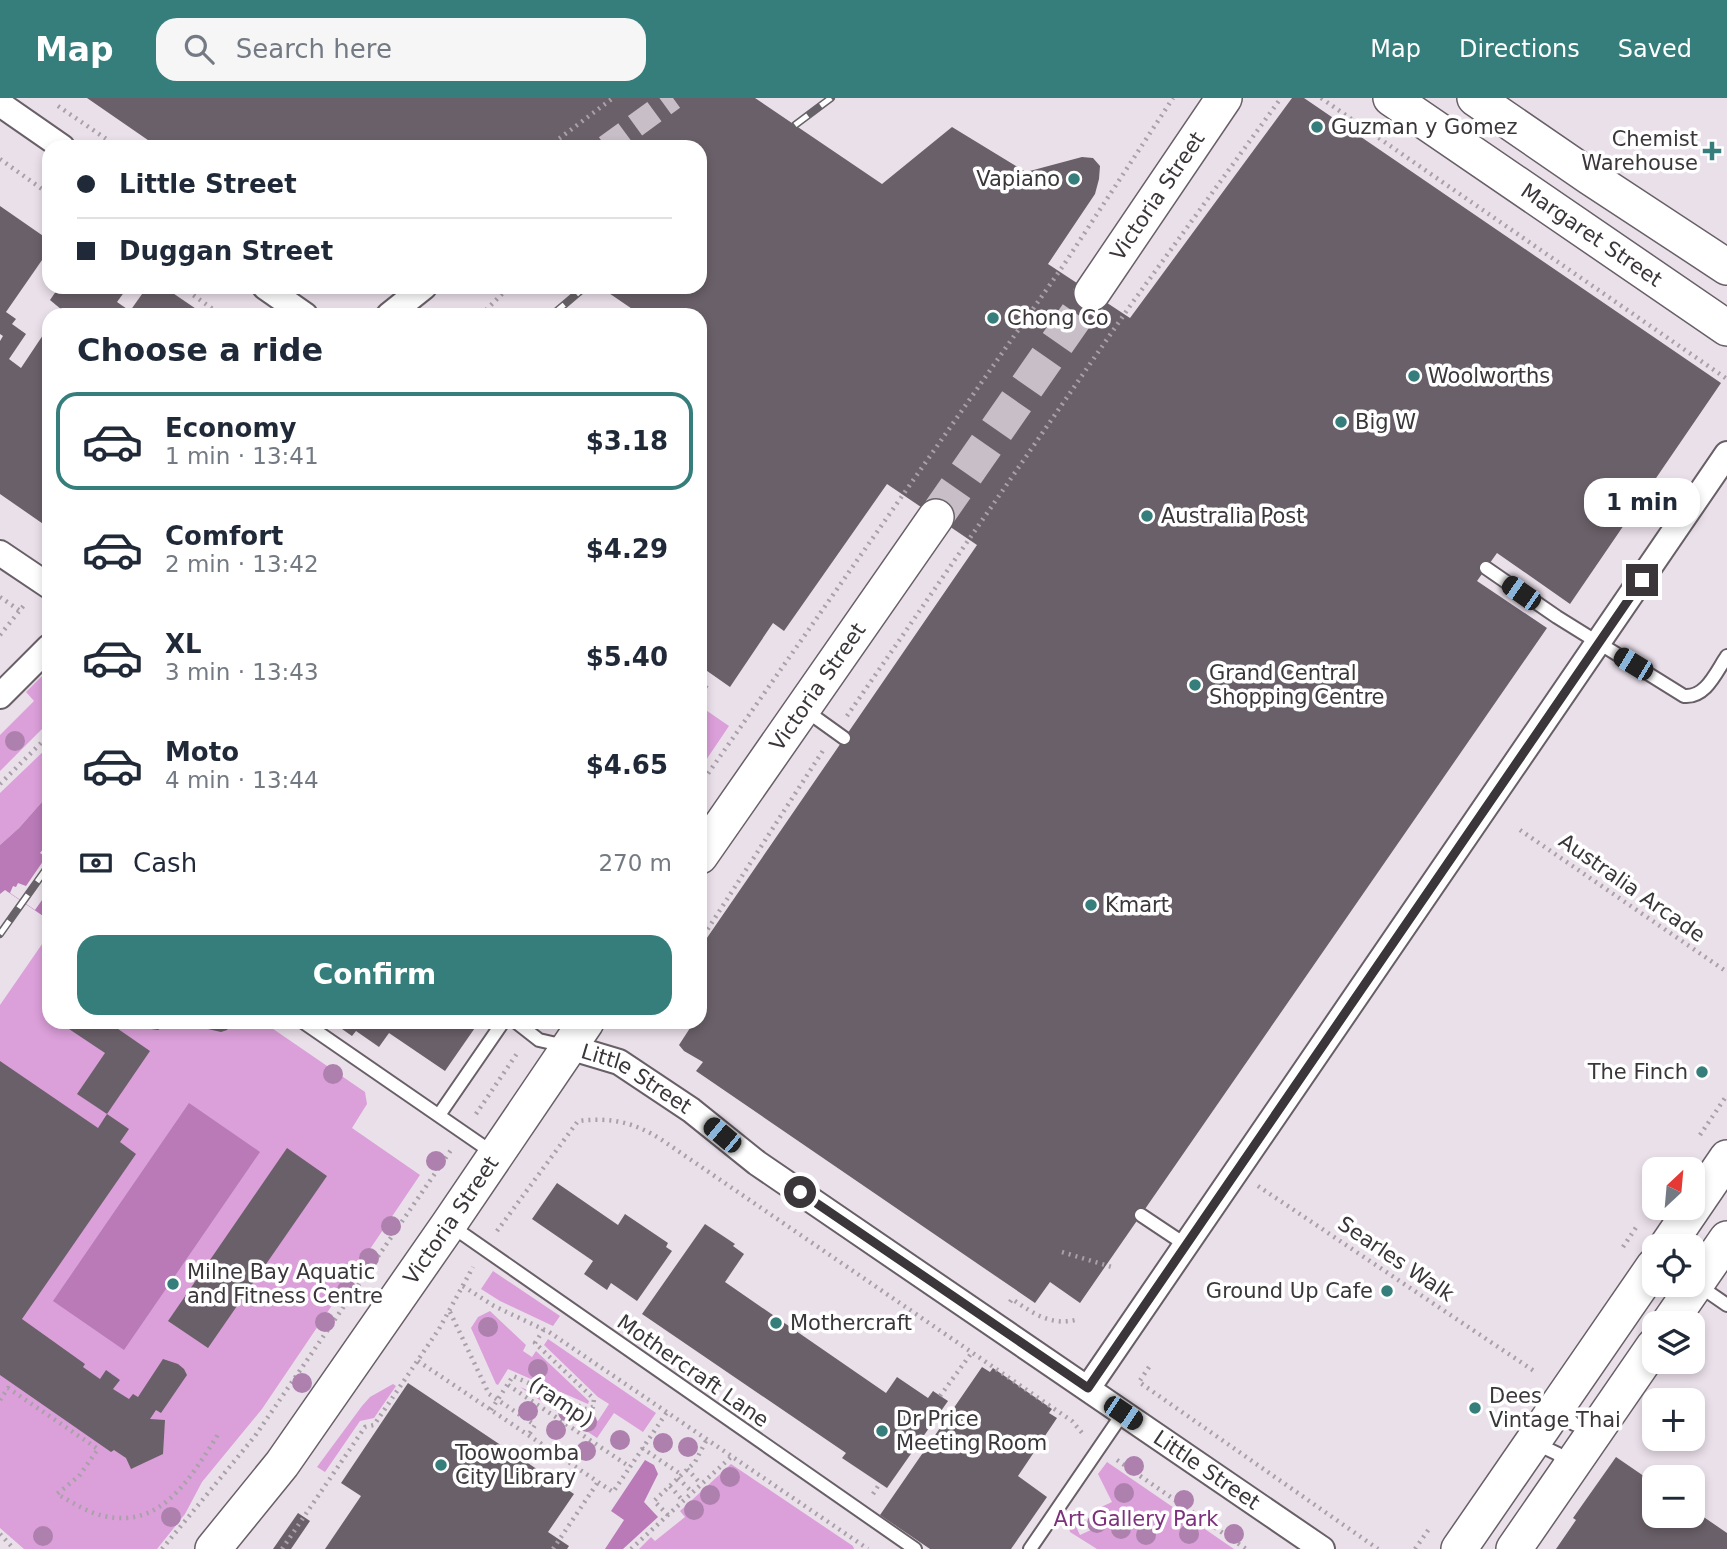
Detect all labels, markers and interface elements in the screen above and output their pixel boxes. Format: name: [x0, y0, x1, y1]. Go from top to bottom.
search box: [156, 18, 646, 81]
text: Map: [35, 30, 114, 69]
icon: search: [180, 30, 218, 68]
text: Search here: [236, 34, 392, 64]
text: Map: [1370, 35, 1421, 63]
text: Directions: [1459, 35, 1580, 63]
text: Saved: [1618, 35, 1692, 63]
place label: Guzman y Gomez: [1331, 115, 1518, 139]
marker: Guzman y Gomez: [1309, 119, 1325, 135]
street label: Victoria Street: [1106, 127, 1210, 265]
place label: Chemist Warehouse: [1581, 127, 1698, 175]
marker: Chemist Warehouse: [1704, 143, 1720, 159]
place label: Vapiano: [976, 167, 1060, 191]
text: Little Street: [119, 169, 297, 199]
marker: Vapiano: [1066, 171, 1082, 187]
street label: Margaret Street: [1517, 179, 1667, 292]
text: Duggan Street: [119, 236, 333, 266]
place label: Chong Co: [1007, 306, 1109, 330]
marker: Chong Co: [985, 310, 1001, 326]
text: Choose a ride: [77, 331, 323, 369]
place label: Woolworths: [1428, 364, 1550, 388]
marker: Woolworths: [1406, 368, 1422, 384]
icon: car: [81, 410, 144, 473]
place label: Big W: [1355, 410, 1416, 434]
text: Economy: [165, 413, 296, 443]
marker: Big W: [1333, 414, 1349, 430]
text: $3.18: [586, 426, 668, 456]
text: 1 min · 13:41: [165, 443, 319, 469]
callout: 1 min: [1584, 478, 1700, 528]
text: 1 min: [1606, 489, 1678, 515]
place label: Australia Post: [1161, 504, 1305, 528]
marker: Australia Post: [1139, 508, 1155, 524]
icon: car: [81, 518, 144, 581]
text: Comfort: [165, 521, 283, 551]
text: $4.29: [586, 534, 668, 564]
text: 2 min · 13:42: [165, 551, 319, 577]
route end: [1626, 564, 1658, 596]
car: [1498, 572, 1545, 614]
street label: Victoria Street: [765, 618, 870, 755]
icon: car: [81, 626, 144, 689]
text: XL: [165, 629, 202, 659]
text: $5.40: [586, 642, 668, 672]
car: [1610, 644, 1657, 684]
text: 3 min · 13:43: [165, 659, 319, 685]
place label: Grand Central Shopping Centre: [1209, 661, 1385, 709]
marker: Grand Central Shopping Centre: [1187, 677, 1203, 693]
icon: car: [81, 734, 144, 797]
text: Moto: [165, 737, 239, 767]
text: $4.65: [586, 750, 668, 780]
text: 4 min · 13:44: [165, 767, 319, 793]
street label: Australia Arcade: [1554, 829, 1710, 947]
icon: cash: [77, 844, 115, 882]
text: Cash: [133, 848, 197, 878]
text: 270 m: [598, 850, 672, 876]
place label: Kmart: [1105, 893, 1169, 917]
marker: Kmart: [1083, 897, 1099, 913]
button: Confirm: [77, 935, 672, 1015]
street label: Little Street: [578, 1039, 696, 1119]
place label: The Finch: [1587, 1060, 1688, 1084]
marker: The Finch: [1694, 1064, 1710, 1080]
car: [700, 1113, 745, 1157]
street label: Victoria Street: [399, 1152, 503, 1289]
north arrow: [1642, 1157, 1704, 1220]
map controls: [1642, 1157, 1705, 1528]
route start: [784, 1176, 816, 1208]
street label: Searles Walk: [1334, 1211, 1459, 1307]
button: locate: [1642, 1234, 1705, 1297]
place label: Milne Bay Aquatic and Fitness Centre: [187, 1260, 383, 1308]
marker: Milne Bay Aquatic and Fitness Centre: [165, 1276, 181, 1292]
place label: Ground Up Cafe: [1206, 1279, 1373, 1303]
marker: Ground Up Cafe: [1379, 1283, 1395, 1299]
street label: Mothercraft Lane: [613, 1310, 773, 1432]
place label: Mothercraft: [790, 1311, 912, 1335]
button: layers: [1642, 1311, 1705, 1374]
marker: Mothercraft: [768, 1315, 784, 1331]
street label: (ramp): [525, 1372, 597, 1432]
place label: Dees Vintage Thai: [1489, 1384, 1621, 1432]
button: +: [1642, 1388, 1705, 1451]
car: [1100, 1393, 1147, 1433]
marker: Dees Vintage Thai: [1467, 1400, 1483, 1416]
place label: Dr Price Meeting Room: [896, 1407, 1047, 1455]
marker: Dr Price Meeting Room: [874, 1423, 890, 1439]
street label: Little Street: [1149, 1426, 1264, 1515]
place label: Toowoomba City Library: [454, 1441, 579, 1489]
marker: Toowoomba City Library: [433, 1457, 449, 1473]
button: −: [1642, 1465, 1705, 1528]
park label: Art Gallery Park: [1054, 1507, 1219, 1531]

